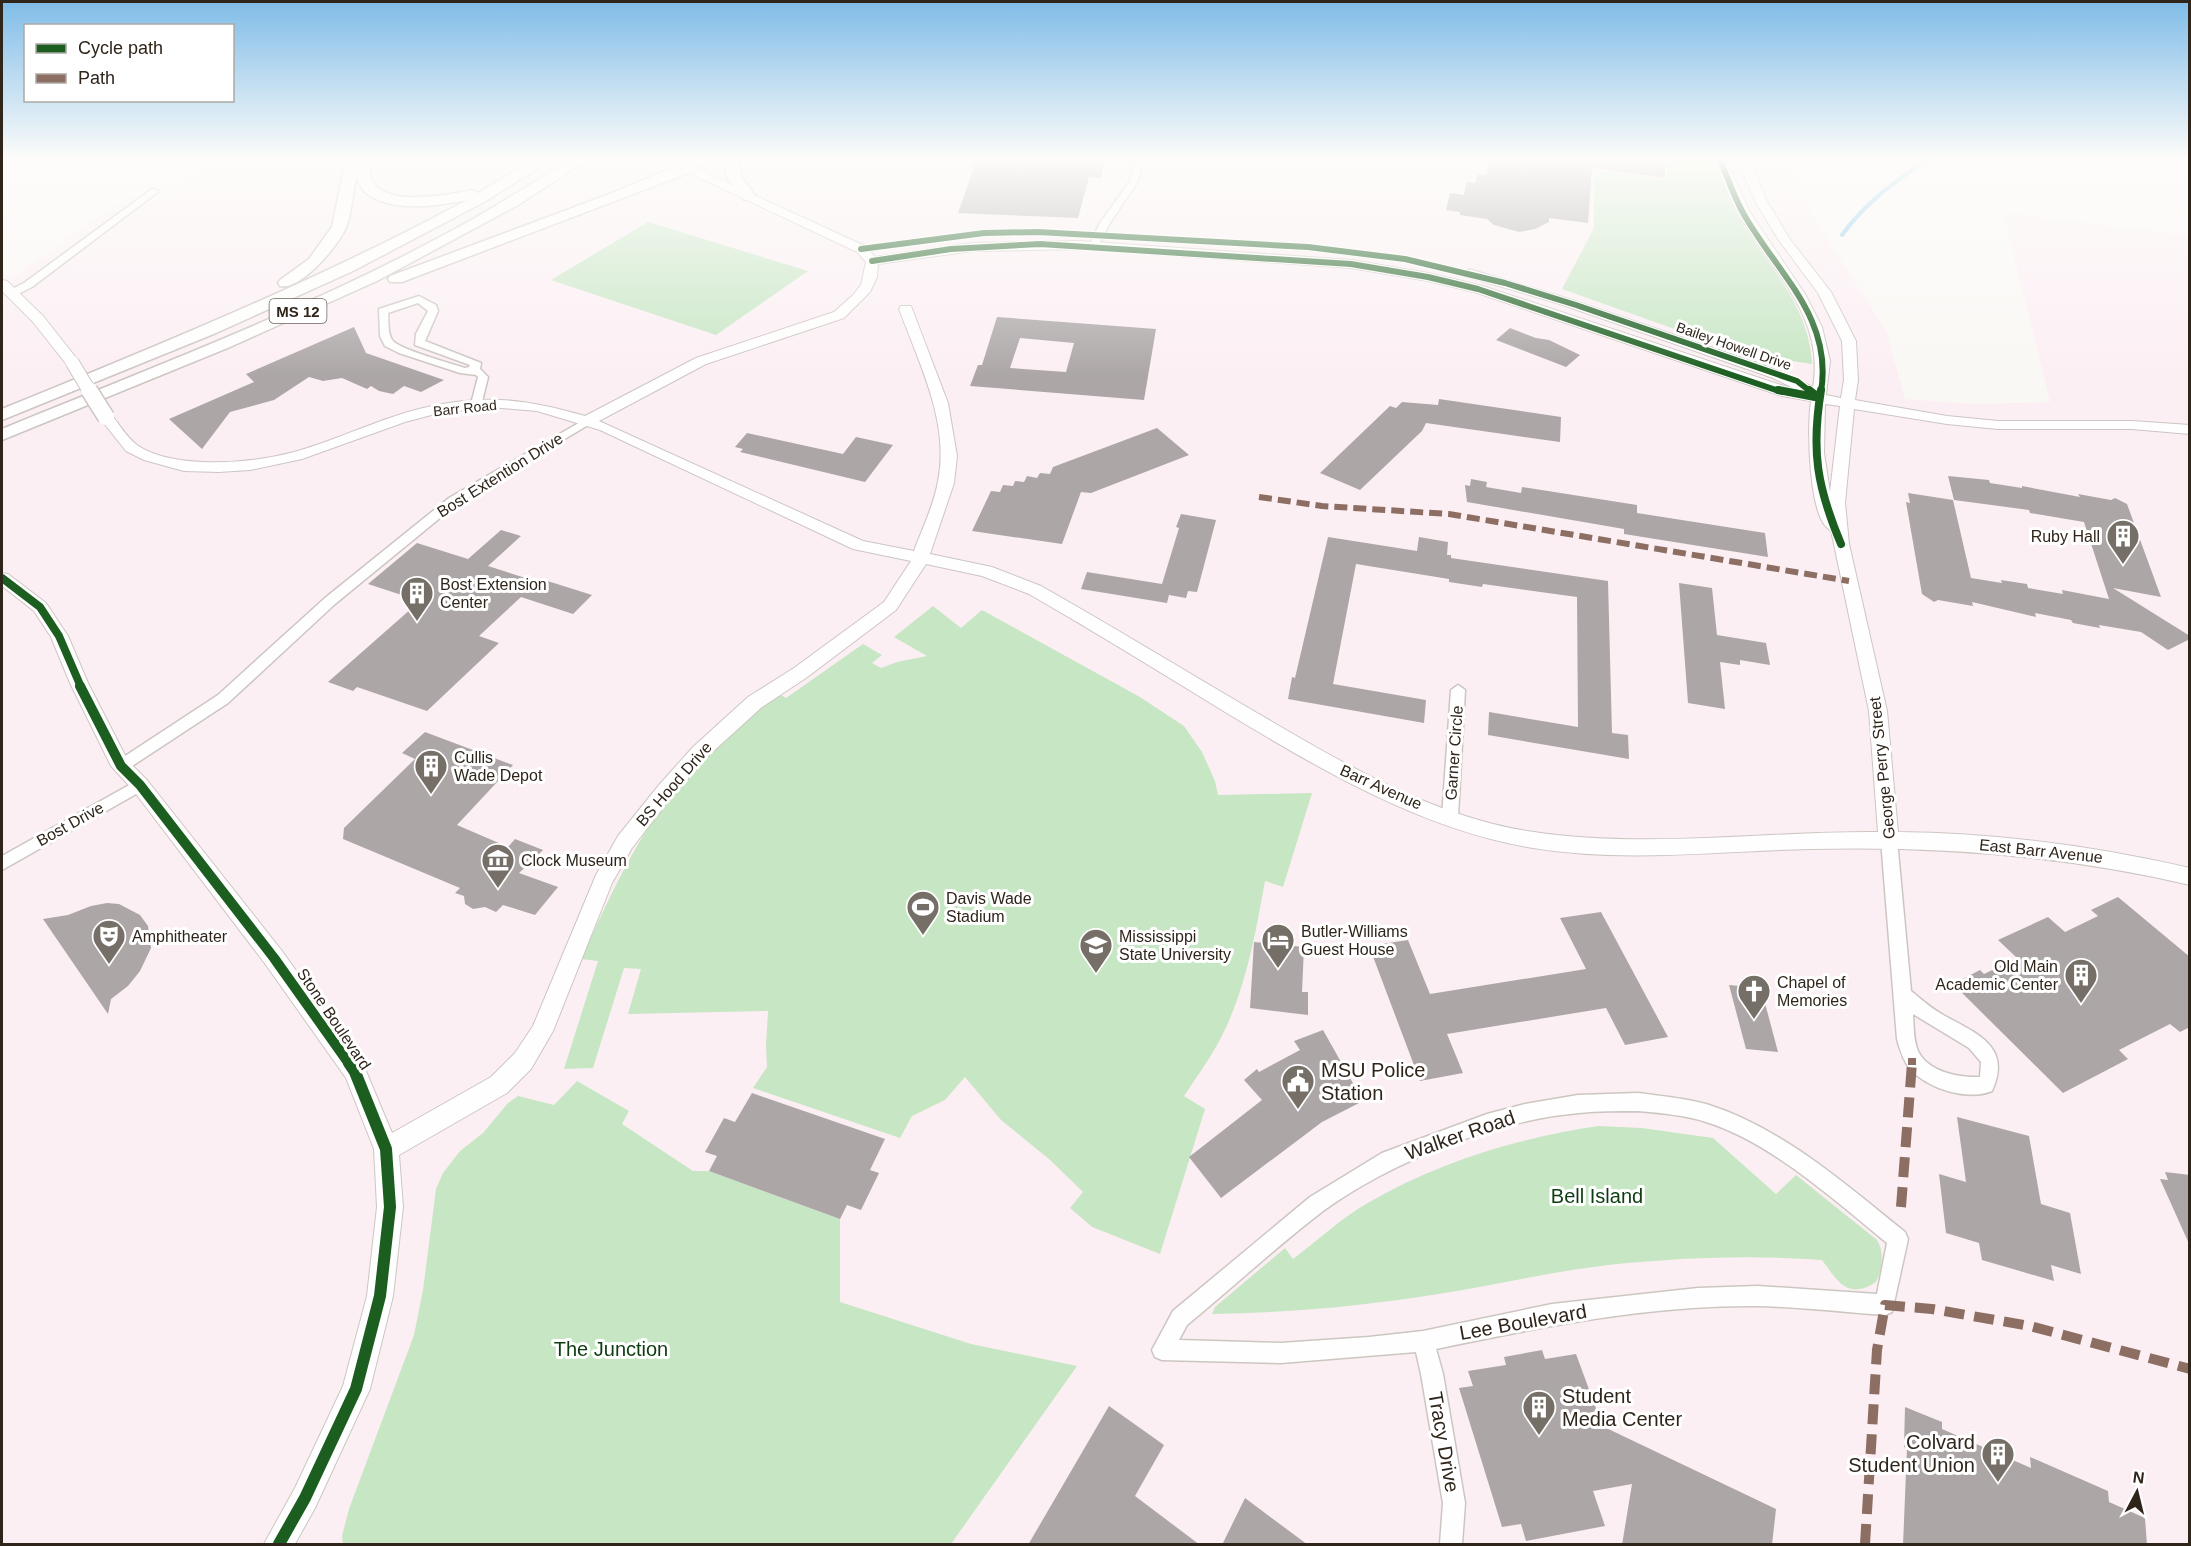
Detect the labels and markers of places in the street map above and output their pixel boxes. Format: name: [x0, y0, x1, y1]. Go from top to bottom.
building icon: Ruby Hall: [2105, 518, 2141, 565]
place label: Ruby Hall: [2031, 528, 2100, 545]
building icon: Bost Extension Center: [399, 575, 435, 622]
place label: Bost Extension Center: [440, 576, 547, 611]
building icon: Cullis Wade Depot: [413, 748, 449, 795]
place label: Cullis Wade Depot: [454, 749, 543, 784]
museum icon: Clock Museum: [480, 842, 516, 889]
place label: Clock Museum: [521, 852, 627, 869]
sports icon: Davis Wade Stadium: [905, 889, 941, 936]
place label: Davis Wade Stadium: [946, 890, 1032, 925]
theatre icon: Amphitheater: [91, 918, 127, 965]
hotel icon: Butler-Williams Guest House: [1260, 922, 1296, 969]
place label: Butler-Williams Guest House: [1301, 923, 1408, 958]
school or university icon: Mississippi State University: [1078, 927, 1114, 974]
place label: Amphitheater: [132, 928, 228, 945]
place label: Mississippi State University: [1119, 928, 1231, 963]
building icon: Old Main Academic Center: [2063, 957, 2099, 1004]
place label: Old Main Academic Center: [1935, 958, 2059, 993]
church icon: Chapel of Memories: [1736, 973, 1772, 1020]
place label: Chapel of Memories: [1777, 974, 1847, 1009]
place label: MSU Police Station: [1321, 1059, 1425, 1104]
public building icon: MSU Police Station: [1280, 1063, 1316, 1110]
place label: Student Media Center: [1562, 1385, 1682, 1430]
building icon: Student Media Center: [1521, 1389, 1557, 1436]
place label: Colvard Student Union: [1848, 1431, 1975, 1476]
building icon: Colvard Student Union: [1980, 1436, 2016, 1483]

